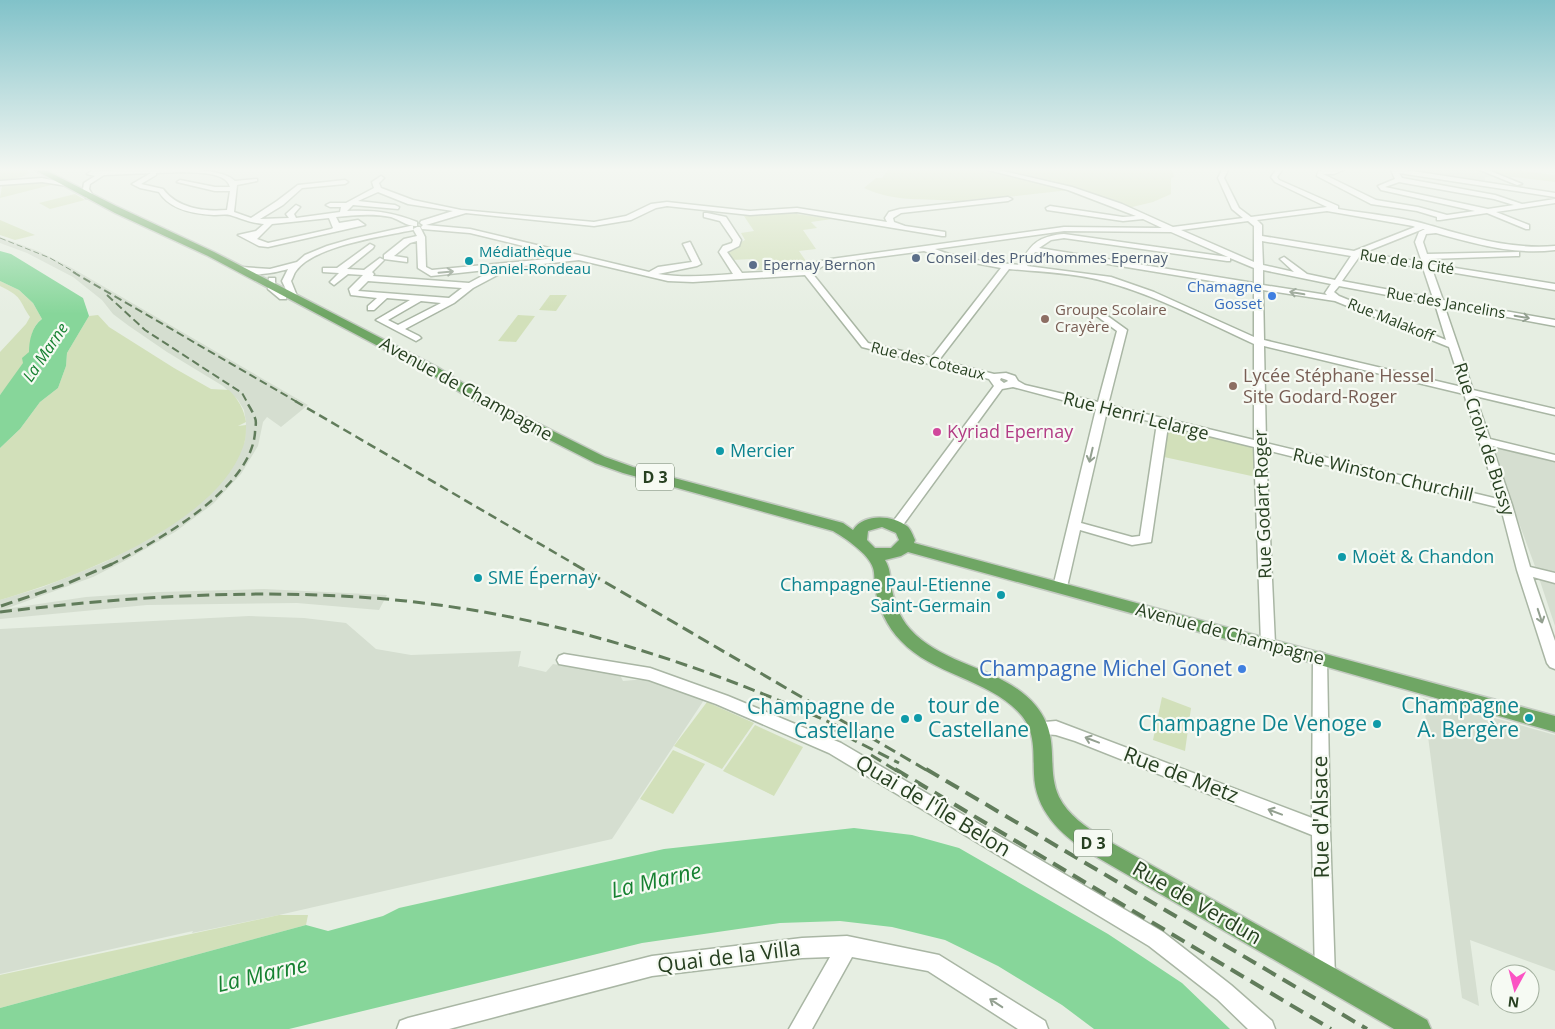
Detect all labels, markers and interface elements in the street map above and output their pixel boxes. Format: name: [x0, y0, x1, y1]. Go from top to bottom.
place label: Médiathèque Daniel-Rondeau: [479, 241, 591, 278]
street label: Rue de la Cité: [1359, 244, 1456, 278]
place label: Conseil des Prud’hommes Epernay: [926, 247, 1168, 267]
marker: Conseil des Prud’hommes Epernay: [910, 252, 922, 264]
place label: Epernay Bernon: [763, 254, 876, 274]
marker: Médiathèque Daniel-Rondeau: [463, 255, 475, 267]
marker: Epernay Bernon: [747, 259, 759, 271]
one-way arrow: [438, 267, 454, 277]
place label: Chamagne Gosset: [1187, 276, 1262, 313]
street label: Rue des Jancelins: [1385, 282, 1507, 322]
one-way arrow: [1290, 288, 1306, 297]
marker: Chamagne Gosset: [1266, 290, 1278, 302]
street label: Rue Malakoff: [1345, 293, 1438, 346]
place label: Groupe Scolaire Crayère: [1055, 299, 1167, 336]
one-way arrow: [1514, 312, 1530, 322]
marker: Groupe Scolaire Crayère: [1039, 313, 1051, 325]
water label: La Marne: [17, 318, 73, 386]
street label: Avenue de Champagne: [376, 331, 557, 446]
street label: Rue des Coteaux: [869, 336, 988, 384]
street label: Rue Croix de Bussy: [1449, 359, 1521, 519]
place label: Lycée Stéphane Hessel Site Godard-Roger: [1243, 363, 1434, 408]
marker: Lycée Stéphane Hessel Site Godard-Roger: [1227, 380, 1239, 392]
street label: Rue Henri Lelarge: [1061, 385, 1212, 445]
place label: Kyriad Epernay: [947, 419, 1074, 443]
marker: Kyriad Epernay: [931, 426, 943, 438]
street label: Rue Godart Roger: [1247, 428, 1277, 579]
place label: Mercier: [730, 438, 795, 462]
street label: Rue Winston Churchill: [1291, 442, 1476, 506]
marker: Mercier: [714, 445, 726, 457]
one-way arrow: [1086, 447, 1095, 463]
road number: D 3: [636, 464, 674, 491]
place label: Moёt & Chandon: [1352, 544, 1494, 568]
marker: Moёt & Chandon: [1336, 551, 1348, 563]
place label: SME Épernay: [488, 565, 598, 589]
marker: SME Épernay: [472, 572, 484, 584]
place label: Champagne Paul-Etienne Saint-Germain: [780, 572, 991, 617]
marker: Champagne Paul-Etienne Saint-Germain: [995, 589, 1007, 601]
street label: Avenue de Champagne: [1133, 596, 1327, 670]
one-way arrow: [1535, 608, 1545, 624]
place label: Champagne Michel Gonet: [979, 654, 1232, 682]
marker: Champagne Michel Gonet: [1236, 663, 1248, 675]
place label: tour de Castellane: [928, 691, 1029, 743]
place label: Champagne A. Bergère: [1401, 691, 1519, 743]
place label: Champagne de Castellane: [747, 692, 895, 744]
place label: Champagne De Venoge: [1138, 709, 1367, 737]
marker: tour de Castellane: [912, 712, 924, 724]
marker: Champagne A. Bergère: [1523, 712, 1535, 724]
marker: Champagne de Castellane: [899, 713, 911, 725]
marker: Champagne De Venoge: [1371, 718, 1383, 730]
one-way arrow: [1084, 735, 1099, 744]
street label: Rue de Metz: [1120, 739, 1243, 809]
street label: Quai de l'Île Belon: [851, 748, 1016, 863]
street label: Rue d'Alsace: [1305, 755, 1335, 879]
one-way arrow: [1268, 807, 1283, 816]
road number: D 3: [1074, 830, 1112, 856]
water label: La Marne: [608, 854, 704, 904]
street label: Rue de Verdun: [1128, 854, 1267, 950]
street label: Quai de la Villa: [656, 933, 802, 979]
water label: La Marne: [214, 948, 310, 998]
north arrow: [1490, 964, 1540, 1014]
text: N: [1507, 992, 1520, 1013]
one-way arrow: [989, 997, 1003, 1007]

